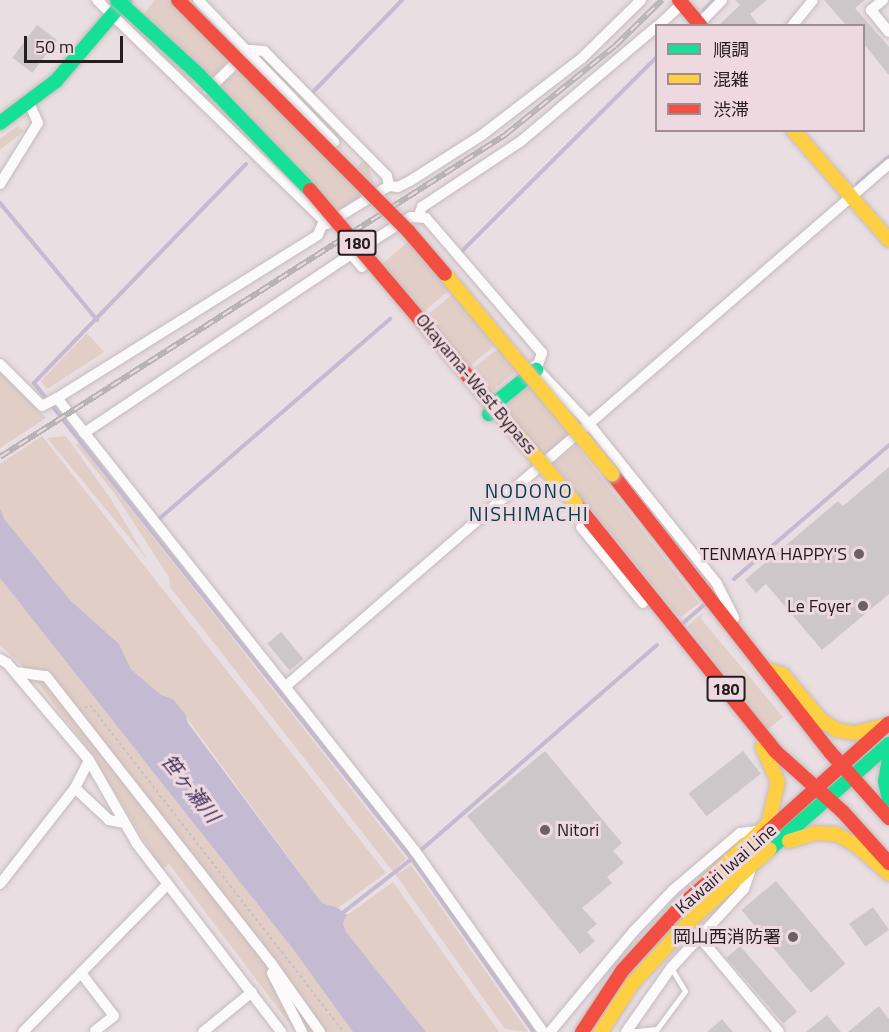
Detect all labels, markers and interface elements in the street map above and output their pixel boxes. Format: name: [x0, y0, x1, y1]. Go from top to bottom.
scale bar: [27, 24, 126, 62]
legend: [655, 24, 865, 132]
text: 50 m: [35, 33, 74, 60]
text: 順調: [713, 36, 749, 63]
text: 混雑: [713, 66, 749, 93]
text: 渋滞: [713, 96, 749, 123]
road number: 180: [338, 230, 376, 256]
street label: Okayama-West Bypass: [411, 309, 541, 459]
district label: NODONO NISHIMACHI: [469, 478, 589, 525]
place label: TENMAYA HAPPY'S: [700, 543, 847, 565]
marker: TENMAYA HAPPY'S: [852, 547, 866, 561]
place label: Le Foyer: [787, 595, 851, 617]
marker: Le Foyer: [856, 599, 870, 613]
road number: 180: [706, 676, 746, 702]
water label: 笹ヶ瀬川: [157, 749, 225, 827]
place label: Nitori: [557, 819, 599, 841]
street label: Kawairi Iwai Line: [671, 819, 781, 919]
marker: Nitori: [538, 823, 552, 837]
place label: 岡山西消防署: [673, 926, 781, 948]
marker: 岡山西消防署: [786, 930, 800, 944]

